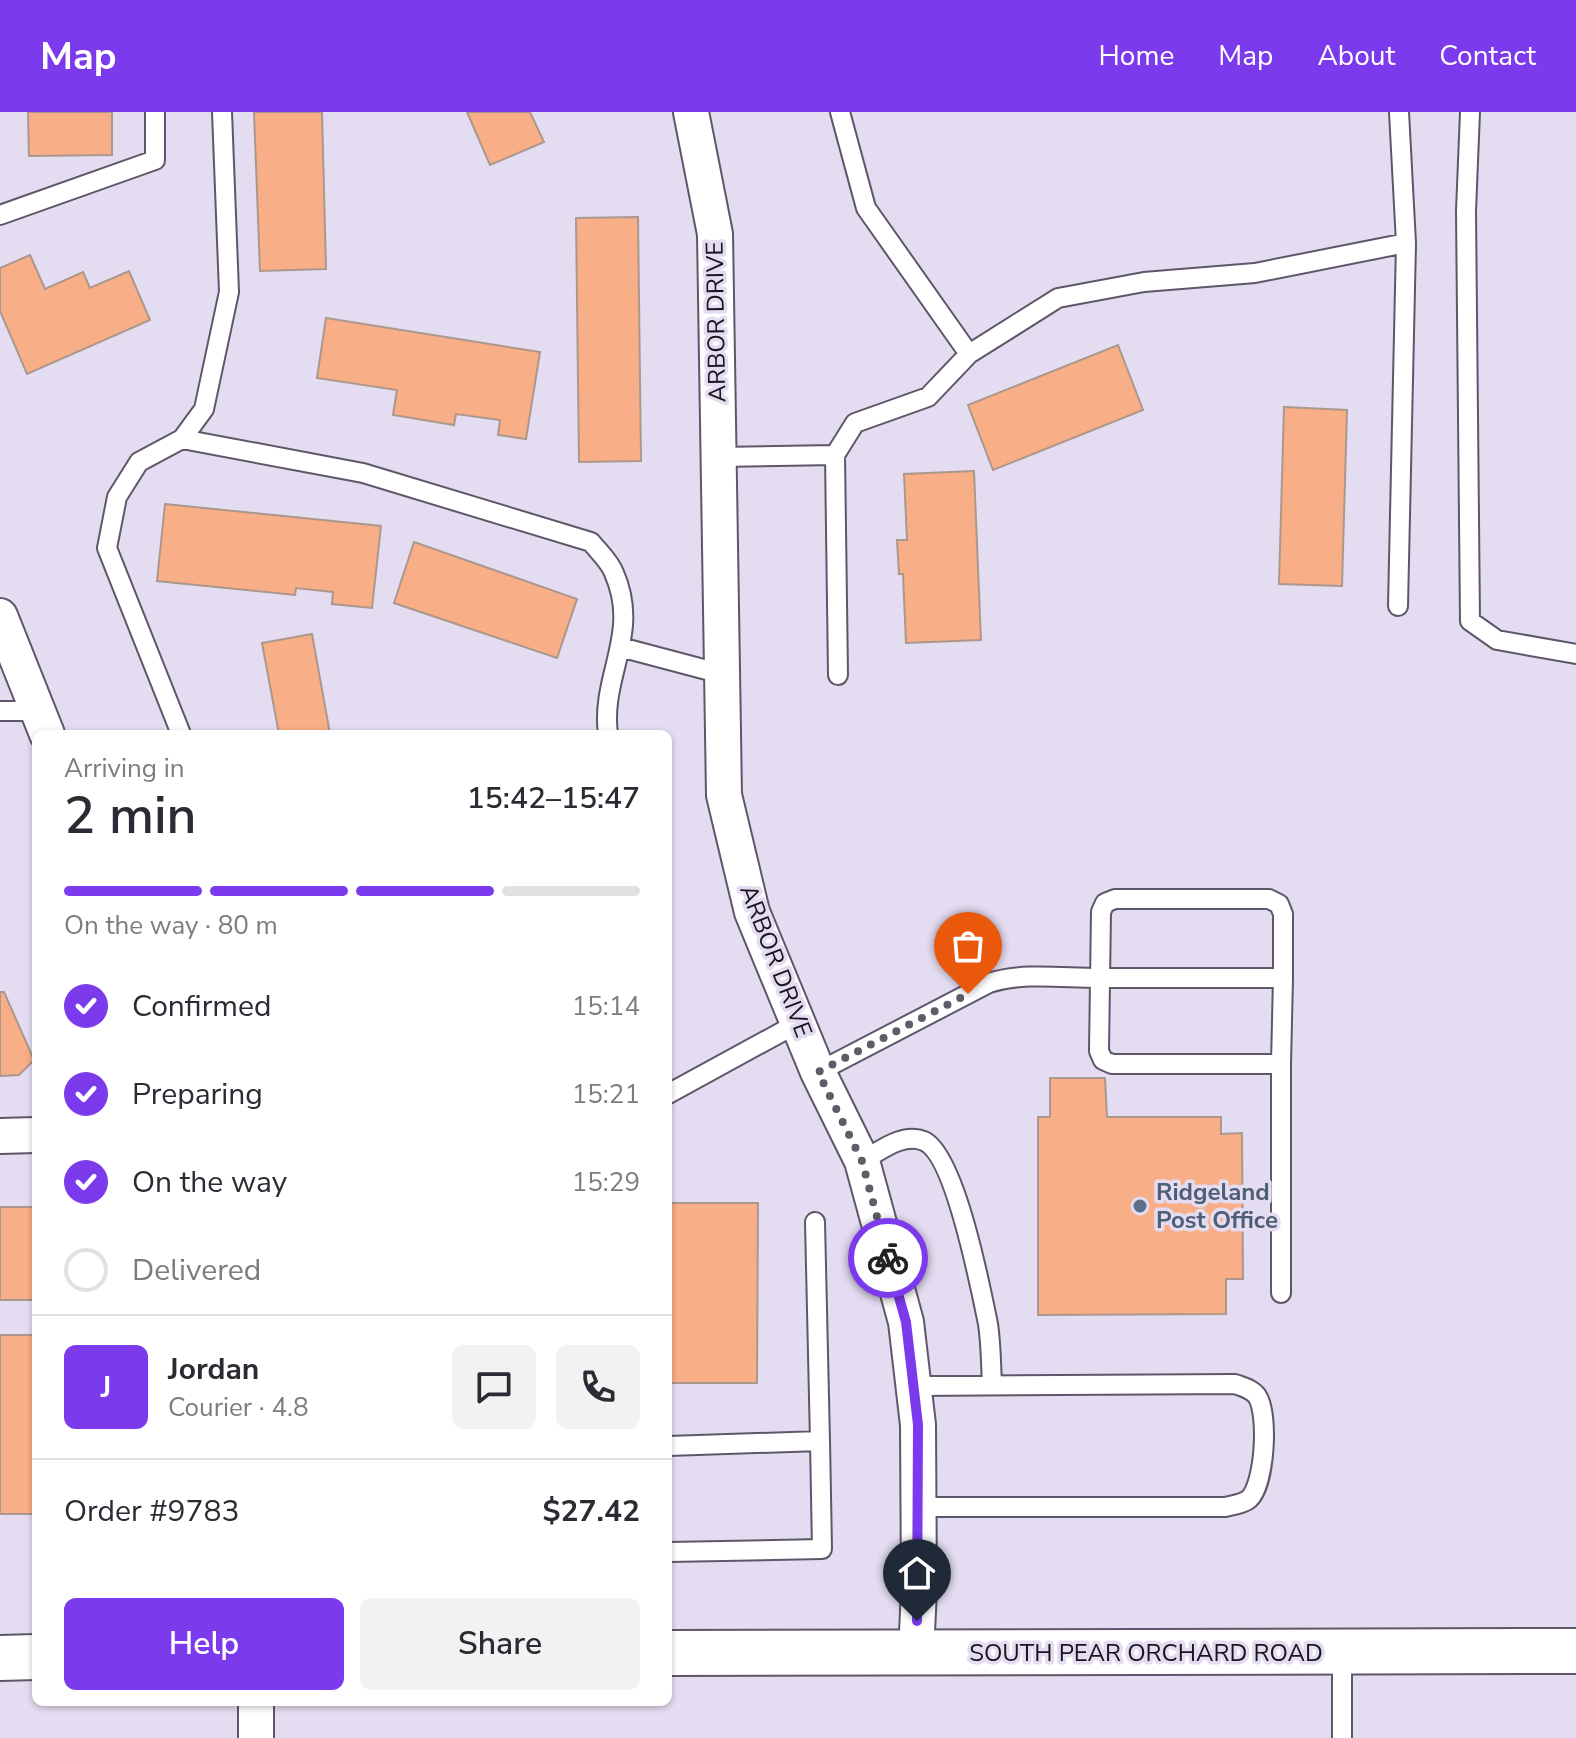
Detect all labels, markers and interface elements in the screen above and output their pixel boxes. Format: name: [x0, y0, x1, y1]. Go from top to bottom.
text: Map: [40, 31, 117, 82]
text: Home: [1099, 37, 1174, 75]
text: Map: [1218, 37, 1273, 75]
text: About: [1317, 37, 1395, 75]
text: Contact: [1439, 37, 1536, 75]
street label: ARBOR DRIVE: [699, 241, 733, 403]
text: Arriving in: [64, 751, 185, 786]
text: 15:42–15:47: [467, 778, 640, 819]
text: 2 min: [64, 780, 197, 851]
street label: ARBOR DRIVE: [732, 880, 820, 1042]
text: On the way · 80 m: [64, 908, 278, 943]
pin: [934, 912, 1002, 994]
icon: bag: [946, 924, 990, 968]
icon: check: [64, 984, 108, 1028]
text: Confirmed: [132, 986, 272, 1027]
text: 15:14: [572, 989, 640, 1024]
icon: check: [64, 1072, 108, 1116]
text: Preparing: [132, 1074, 263, 1115]
text: 15:21: [572, 1077, 640, 1112]
icon: check: [64, 1160, 108, 1204]
text: On the way: [132, 1162, 287, 1203]
text: 15:29: [572, 1165, 640, 1200]
place label: Ridgeland Post Office: [1156, 1176, 1278, 1236]
marker: Ridgeland Post Office: [1131, 1197, 1149, 1215]
courier: [848, 1218, 928, 1298]
icon: bike: [866, 1236, 910, 1280]
text: Delivered: [132, 1250, 261, 1291]
button: chat: [452, 1345, 536, 1429]
button: phone: [556, 1345, 640, 1429]
text: Jordan: [168, 1349, 259, 1390]
text: J: [101, 1367, 111, 1408]
text: Courier · 4.8: [168, 1390, 309, 1425]
text: Order #9783: [64, 1491, 239, 1532]
text: $27.42: [543, 1491, 640, 1532]
pin: [883, 1539, 951, 1621]
icon: home: [895, 1551, 939, 1595]
button: Help: [64, 1598, 344, 1690]
button: Share: [360, 1598, 640, 1690]
street label: SOUTH PEAR ORCHARD ROAD: [969, 1637, 1323, 1669]

